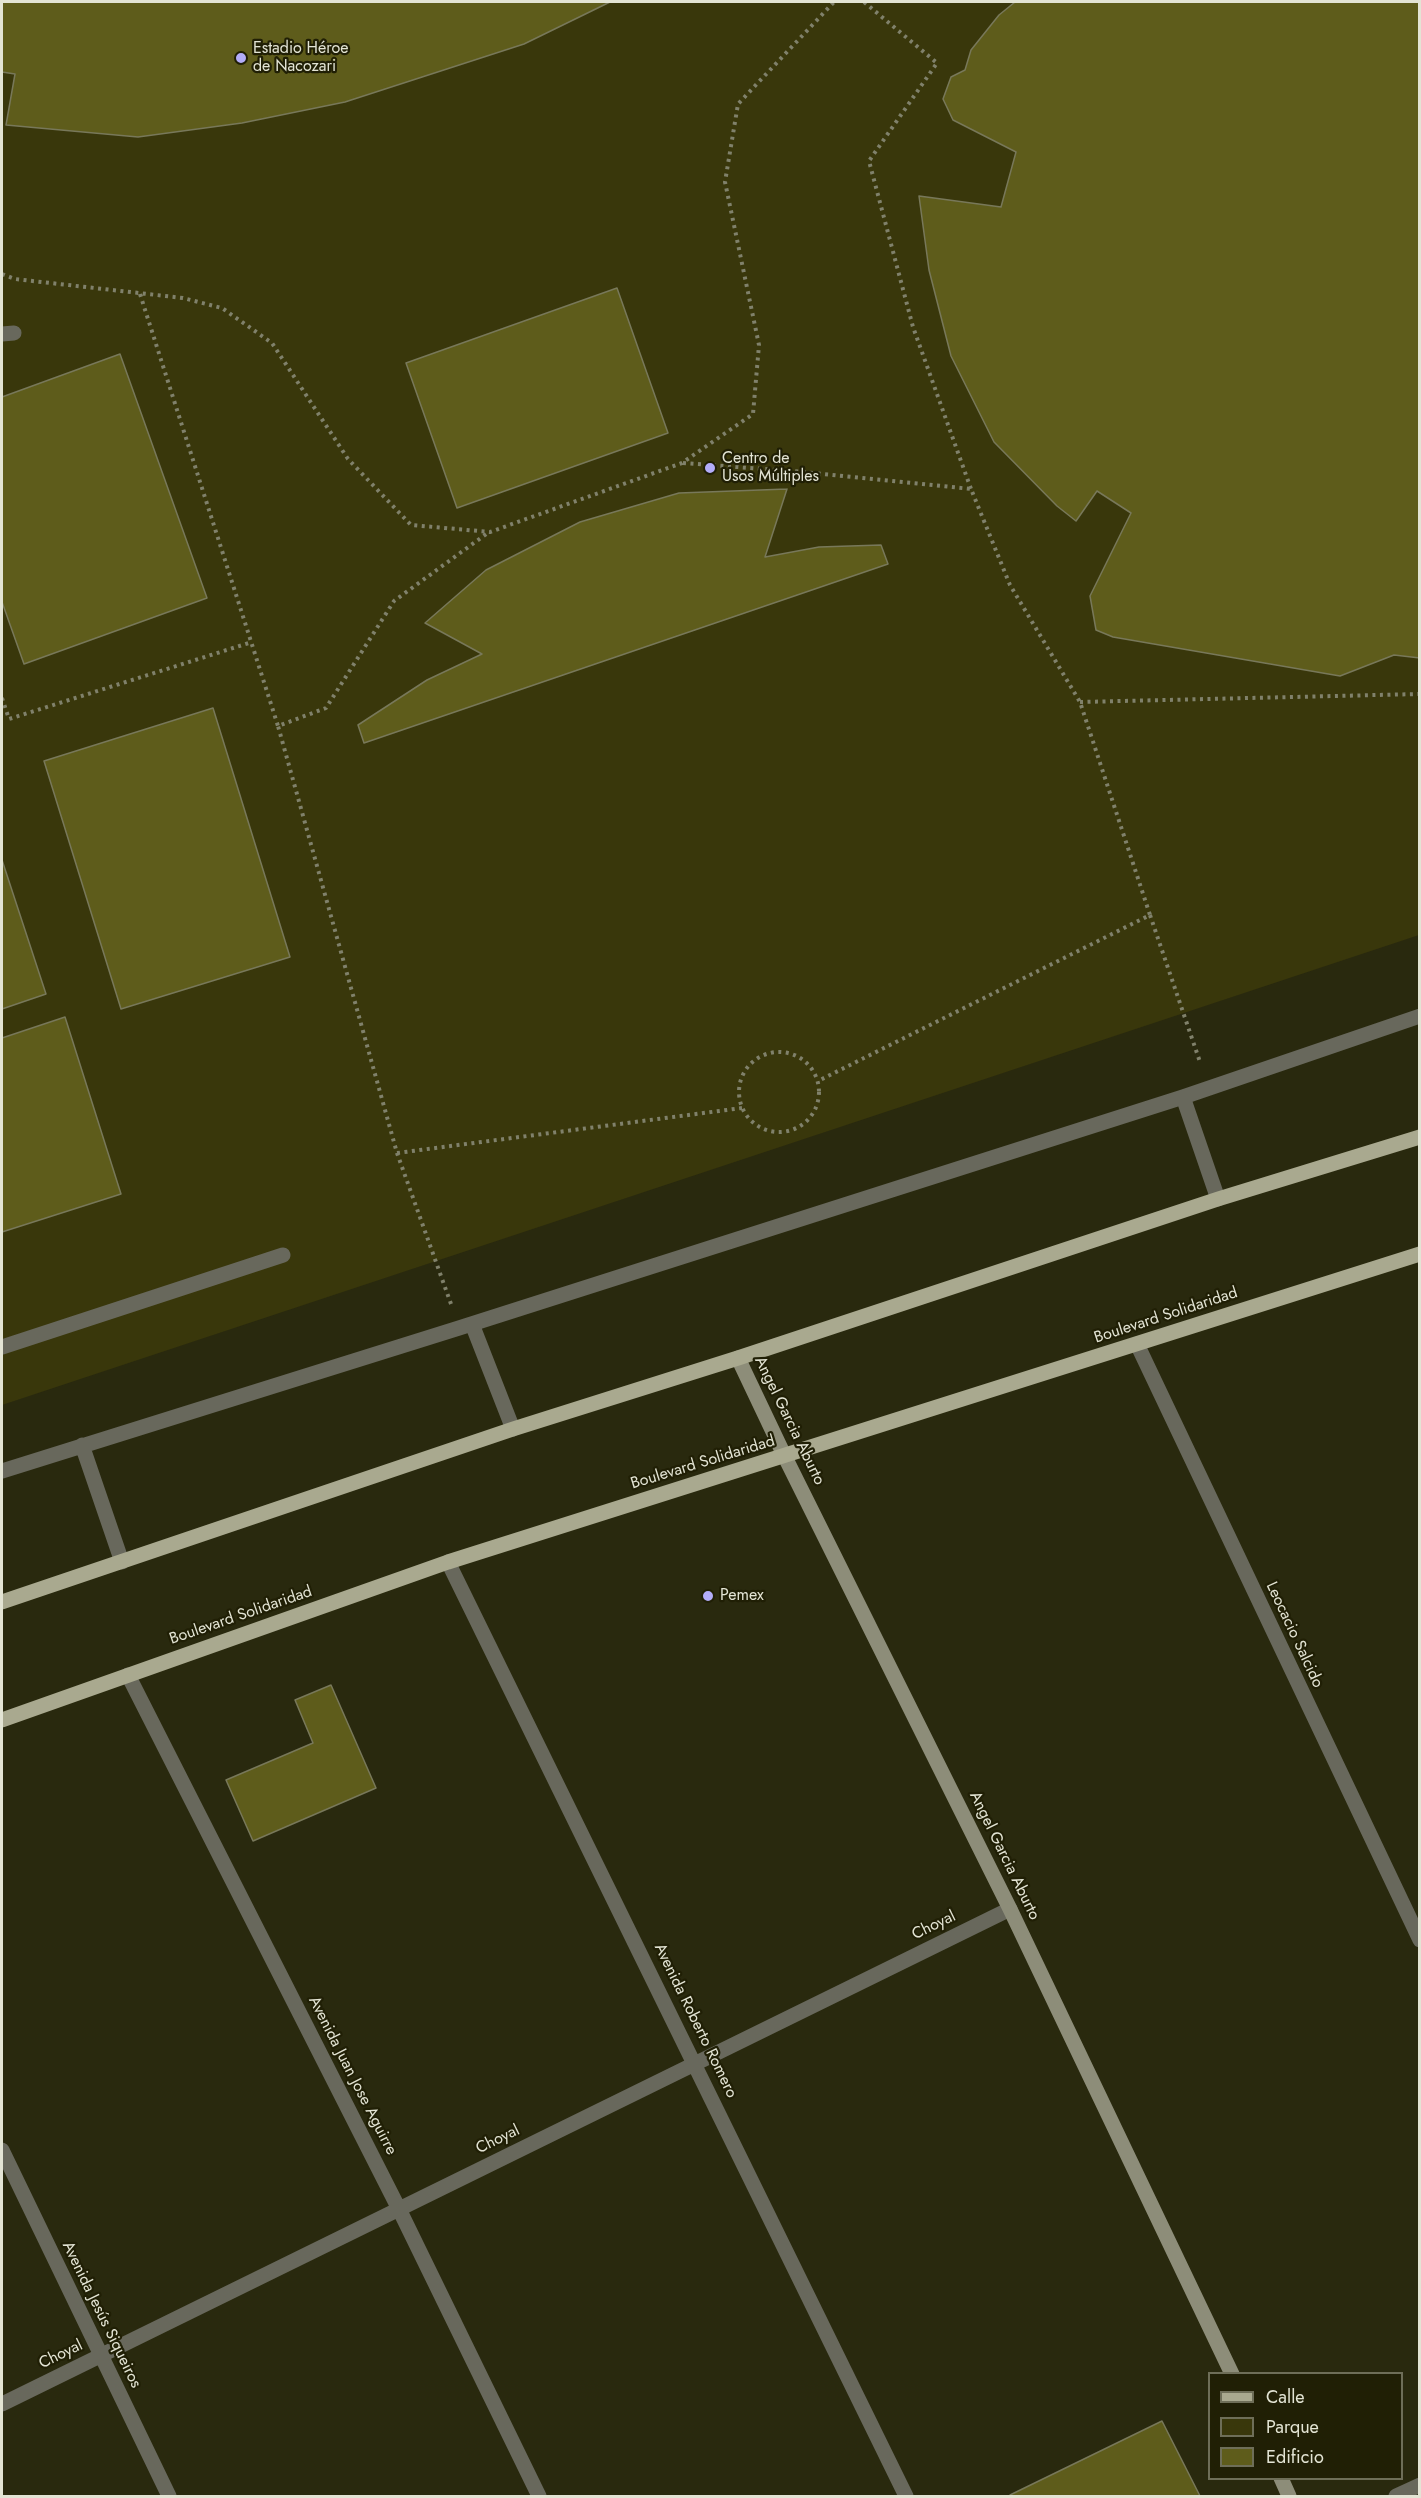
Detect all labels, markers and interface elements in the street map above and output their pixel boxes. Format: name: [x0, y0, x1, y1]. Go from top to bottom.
place label: Estadio Héroe de Nacozari: [253, 39, 349, 77]
marker: Estadio Héroe de Nacozari: [234, 51, 248, 65]
place label: Centro de Usos Múltiples: [722, 449, 819, 487]
marker: Centro de Usos Múltiples: [703, 461, 717, 475]
street label: Boulevard Solidaridad: [1092, 1284, 1240, 1348]
street label: Angel Garcia Aburto: [750, 1354, 828, 1488]
street label: Boulevard Solidaridad: [629, 1432, 777, 1494]
street label: Leocacio Salcido: [1261, 1579, 1327, 1691]
street label: Boulevard Solidaridad: [167, 1583, 315, 1649]
place label: Pemex: [720, 1586, 764, 1606]
marker: Pemex: [701, 1589, 715, 1603]
street label: Angel Garcia Aburto: [965, 1789, 1043, 1923]
street label: Choyal: [909, 1907, 959, 1945]
street label: Avenida Roberto Romero: [649, 1941, 741, 2101]
street label: Avenida Juan Jose Aguirre: [304, 1994, 400, 2158]
street label: Choyal: [473, 2121, 523, 2159]
street label: Avenida Jesús Siqueiros: [57, 2239, 145, 2391]
street label: Choyal: [36, 2336, 86, 2374]
legend: [1208, 2372, 1403, 2480]
text: Calle: [1266, 2384, 1305, 2410]
text: Parque: [1266, 2414, 1319, 2440]
text: Edificio: [1266, 2444, 1324, 2470]

